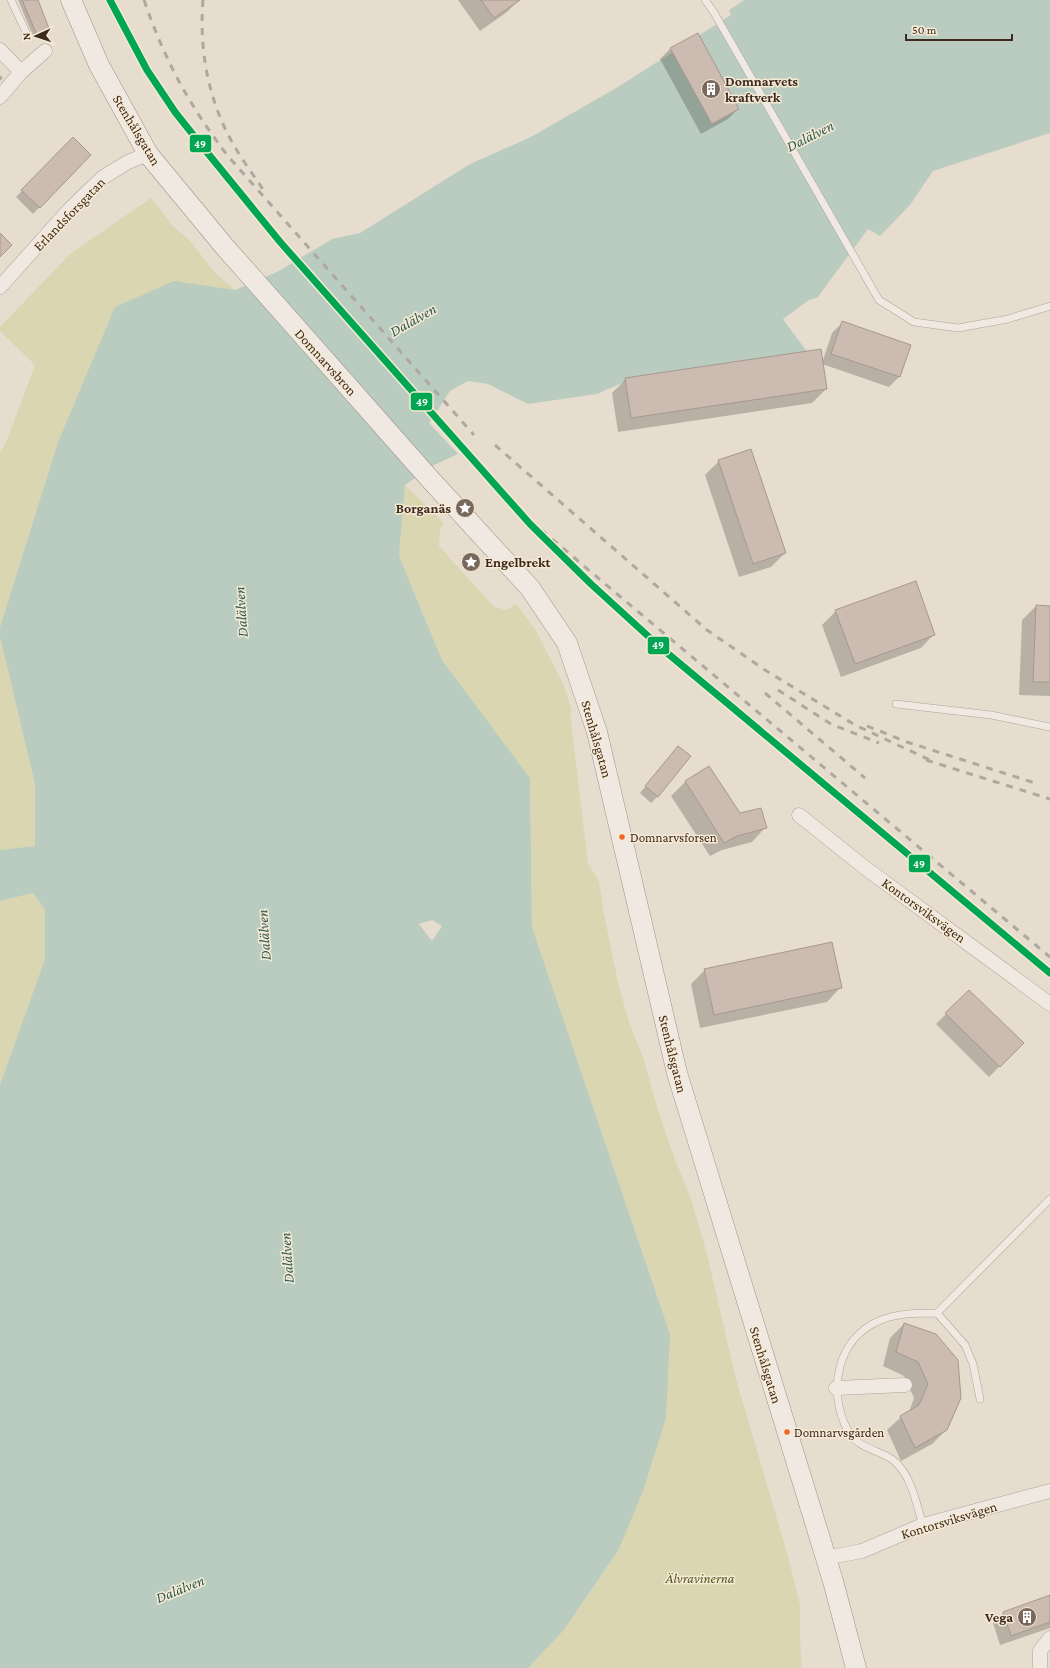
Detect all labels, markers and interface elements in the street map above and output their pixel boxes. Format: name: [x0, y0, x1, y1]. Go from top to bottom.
north arrow: [16, 16, 56, 56]
scale bar: [906, 16, 1012, 42]
text: 50 m: [912, 23, 937, 37]
text: N: [20, 32, 32, 41]
place label: Domnarvets kraftverk: [725, 73, 798, 105]
building icon: Domnarvets kraftverk: [700, 78, 722, 100]
street label: Stenhålsgatan: [110, 92, 165, 169]
water label: Dalälven: [784, 117, 837, 155]
line badge: 49: [189, 134, 212, 153]
text: 49: [194, 138, 206, 150]
street label: Erlandsforsgatan: [30, 174, 108, 254]
water label: Dalälven: [387, 300, 439, 340]
street label: Domnarvsbron: [292, 325, 361, 399]
line badge: 49: [410, 392, 433, 411]
text: 49: [416, 396, 428, 408]
place icon: Borganäs: [454, 497, 476, 519]
place label: Borganäs: [396, 500, 451, 516]
place icon: Engelbrekt: [460, 551, 482, 573]
place label: Engelbrekt: [485, 554, 552, 570]
water label: Dalälven: [231, 586, 251, 638]
line badge: 49: [647, 636, 670, 655]
text: 49: [652, 639, 664, 651]
street label: Stenhålsgatan: [578, 698, 616, 780]
place label: Domnarvsforsen: [630, 830, 717, 845]
marker: Domnarvsforsen: [617, 832, 627, 842]
line badge: 49: [908, 854, 931, 873]
text: 49: [913, 858, 925, 870]
street label: Kontorsviksvägen: [879, 874, 969, 946]
water label: Dalälven: [254, 909, 274, 961]
street label: Stenhålsgatan: [656, 1013, 691, 1095]
water label: Dalälven: [277, 1232, 297, 1284]
street label: Stenhålsgatan: [747, 1325, 785, 1406]
place label: Domnarvsgården: [794, 1425, 884, 1440]
marker: Domnarvsgården: [782, 1427, 792, 1437]
street label: Kontorsviksvägen: [899, 1498, 999, 1542]
park label: Älvravinerna: [665, 1570, 735, 1586]
water label: Dalälven: [153, 1572, 207, 1606]
building icon: Vega: [1016, 1606, 1038, 1628]
place label: Vega: [984, 1609, 1013, 1625]

